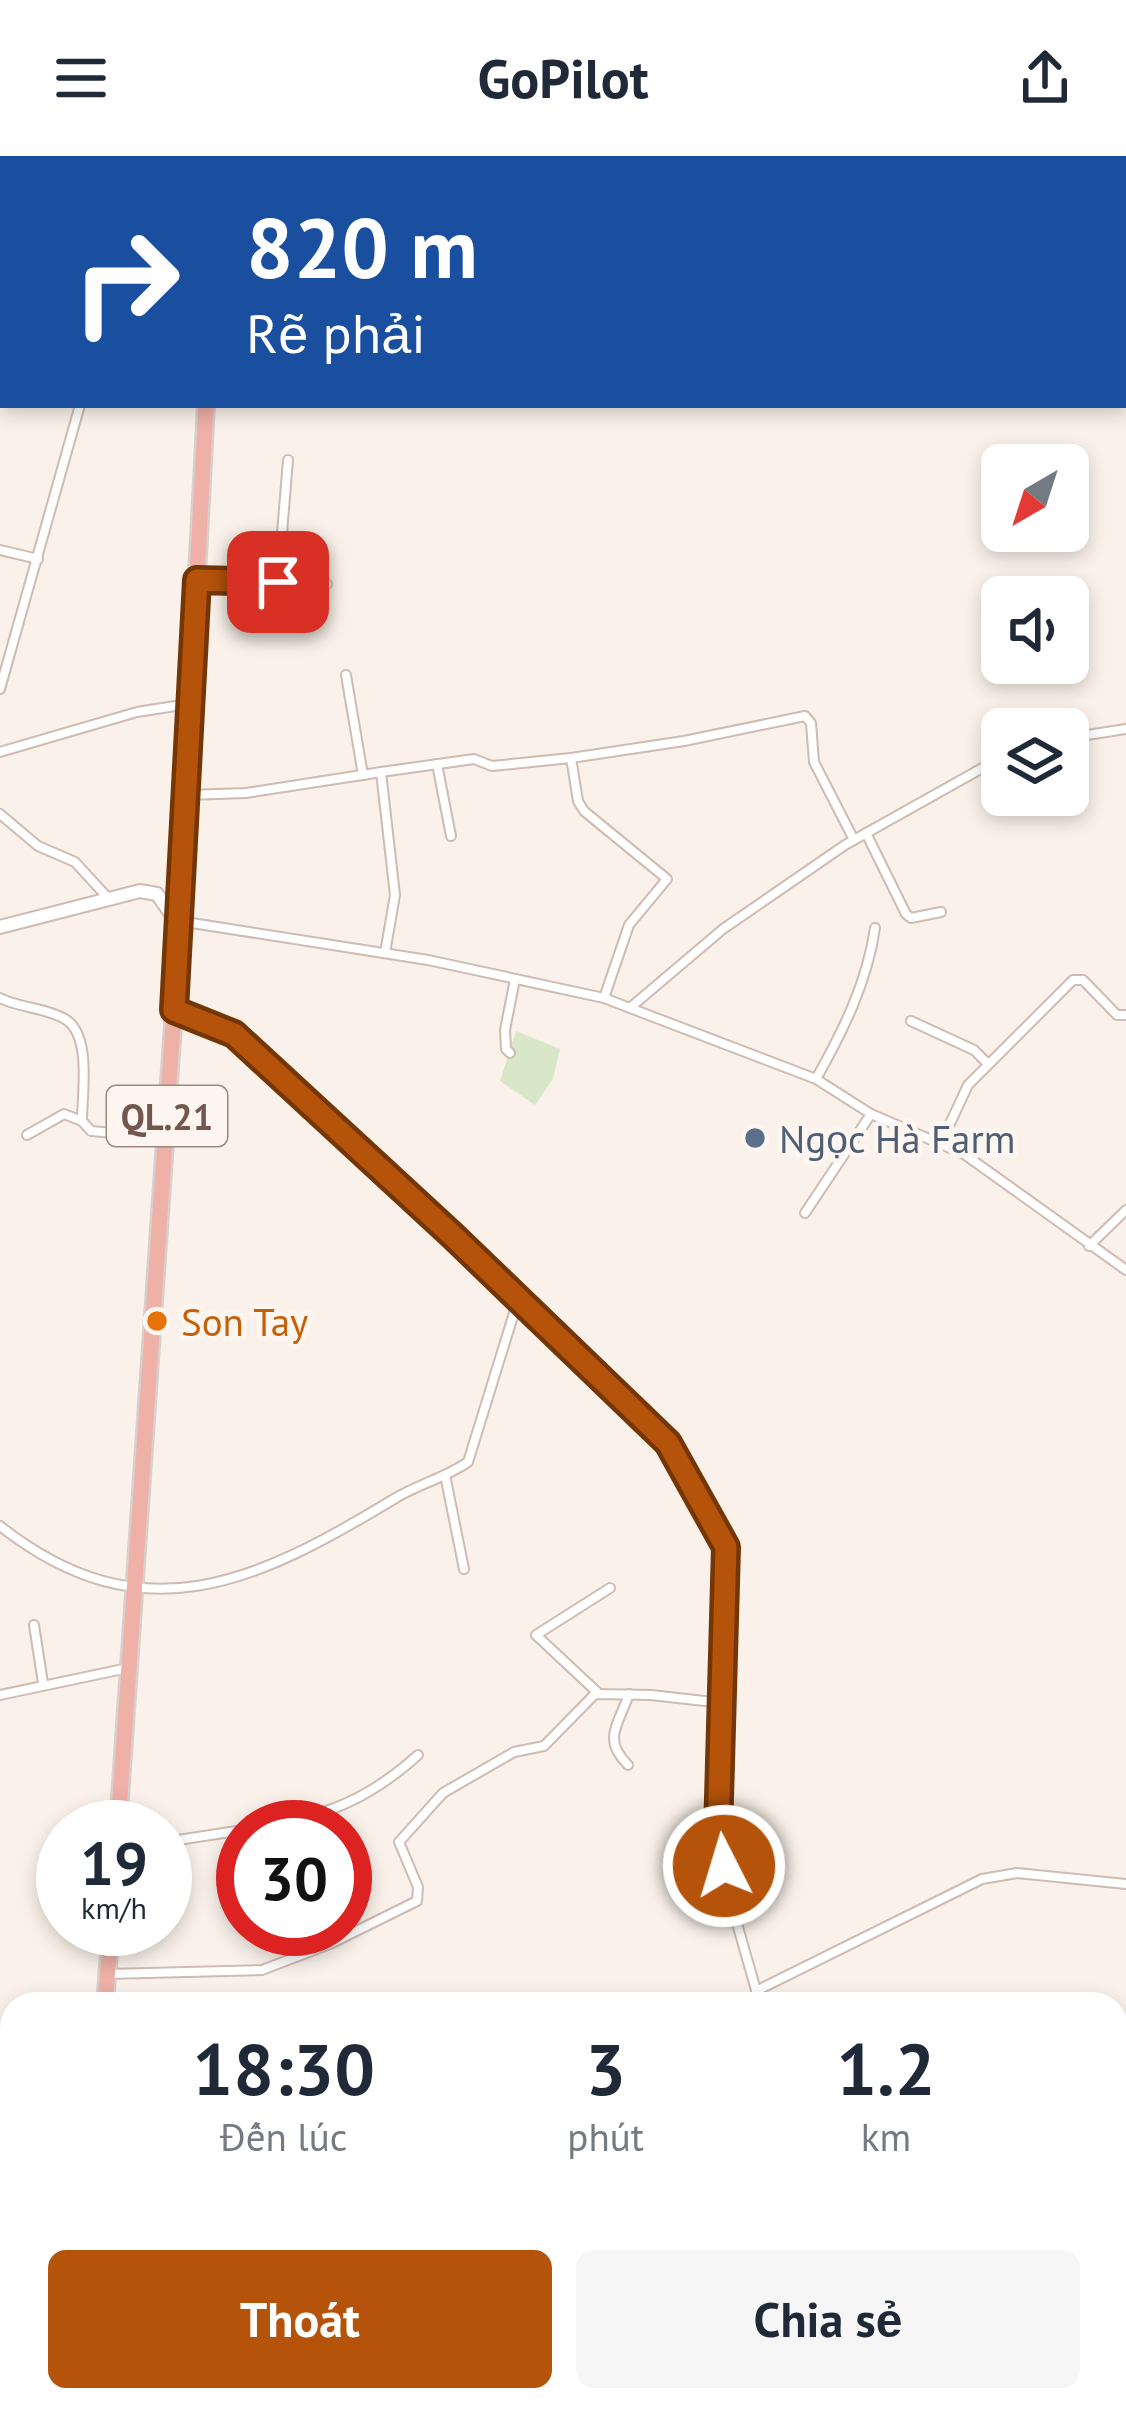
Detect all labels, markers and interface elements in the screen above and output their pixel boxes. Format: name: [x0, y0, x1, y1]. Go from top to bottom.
text: GoPilot: [477, 43, 649, 113]
icon: menu: [48, 45, 114, 111]
icon: share: [1012, 45, 1078, 111]
text: 820 m: [246, 192, 478, 301]
icon: right: [48, 204, 204, 360]
text: Rẽ phải: [246, 298, 426, 368]
north arrow: [981, 444, 1089, 552]
map controls: [981, 444, 1089, 816]
pin: [227, 531, 329, 633]
icon: arrive: [245, 549, 311, 615]
button: sound: [981, 576, 1089, 684]
button: layers: [981, 708, 1089, 816]
road number: QL.21: [107, 1086, 227, 1146]
place label: Ngọc Hà Farm: [779, 1113, 1015, 1164]
marker: Ngọc Hà Farm: [742, 1125, 768, 1151]
place label: Son Tay: [181, 1296, 308, 1347]
marker: Son Tay: [144, 1308, 170, 1334]
speed limit sign: 30: [216, 1800, 372, 1956]
position arrow: [661, 1803, 787, 1929]
text: 19: [80, 1824, 148, 1902]
text: km/h: [81, 1888, 147, 1927]
text: 18:30: [192, 2022, 375, 2115]
text: 3: [585, 2022, 626, 2115]
text: 1.2: [836, 2022, 936, 2115]
text: Đến lúc: [220, 2111, 347, 2162]
text: phút: [567, 2111, 644, 2162]
text: km: [861, 2111, 911, 2162]
button: Thoát: [48, 2250, 552, 2388]
button: Chia sẻ: [576, 2250, 1080, 2388]

